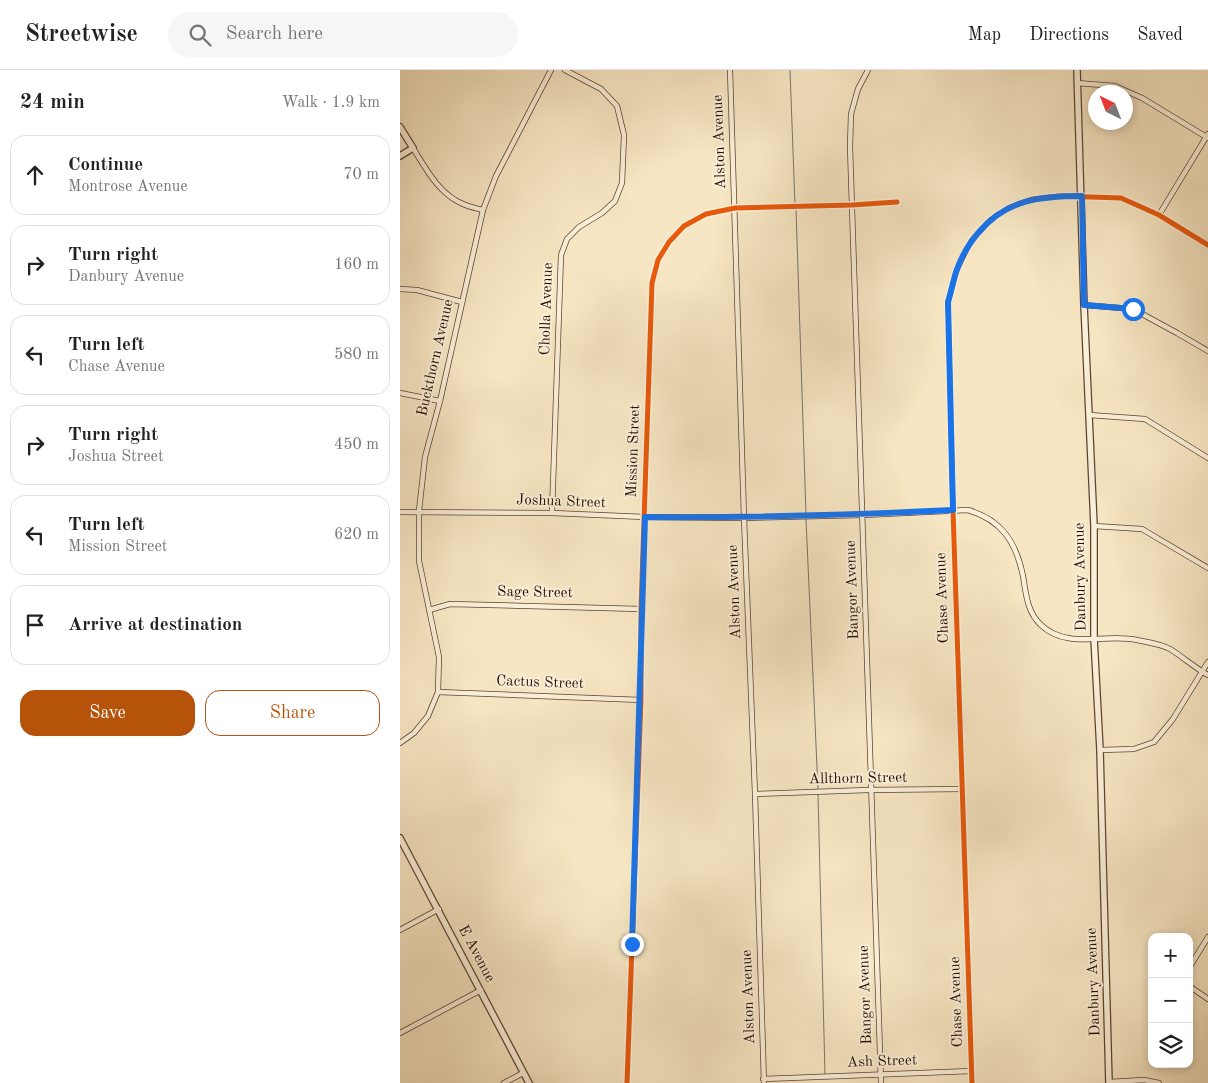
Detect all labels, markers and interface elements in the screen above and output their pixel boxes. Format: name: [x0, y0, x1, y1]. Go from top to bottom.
search box: [168, 12, 518, 57]
icon: search: [186, 21, 214, 49]
text: Streetwise: [25, 23, 138, 47]
text: Search here: [226, 25, 323, 44]
text: Map: [968, 26, 1001, 44]
text: Directions: [1029, 26, 1109, 44]
text: Saved: [1137, 26, 1183, 44]
north arrow: [1088, 85, 1133, 130]
text: 24 min: [20, 92, 85, 113]
street label: Alston Avenue: [711, 94, 729, 190]
text: Walk · 1.9 km: [282, 95, 380, 111]
text: Continue: [68, 156, 143, 175]
icon: ahead: [21, 161, 49, 189]
text: 70 m: [343, 167, 379, 183]
text: Montrose Avenue: [68, 179, 188, 195]
text: Turn right: [68, 246, 158, 265]
icon: right: [21, 251, 49, 279]
text: 160 m: [334, 257, 379, 273]
street label: Cholla Avenue: [538, 262, 556, 356]
text: Danbury Avenue: [68, 269, 184, 285]
street label: Buckthorn Avenue: [415, 298, 457, 418]
route start: [1122, 298, 1145, 321]
text: Turn left: [68, 336, 145, 355]
icon: left: [21, 341, 49, 369]
text: 580 m: [334, 347, 379, 363]
text: Chase Avenue: [68, 359, 165, 375]
street label: Mission Street: [625, 404, 643, 498]
text: Turn right: [68, 426, 158, 445]
icon: right: [21, 431, 49, 459]
text: 450 m: [334, 437, 379, 453]
text: Joshua Street: [68, 449, 164, 465]
street label: Joshua Street: [516, 493, 606, 511]
text: Turn left: [68, 516, 145, 535]
icon: left: [21, 521, 49, 549]
street label: Danbury Avenue: [1073, 522, 1089, 632]
text: 620 m: [334, 527, 379, 543]
text: Mission Street: [68, 539, 167, 555]
street label: Bangor Avenue: [844, 540, 862, 640]
street label: Alston Avenue: [726, 544, 744, 640]
street label: Chase Avenue: [934, 552, 952, 644]
street label: Sage Street: [497, 585, 573, 601]
icon: arrive: [21, 611, 49, 639]
text: Arrive at destination: [68, 616, 242, 635]
street label: Cactus Street: [496, 674, 584, 692]
button: Save: [20, 690, 195, 736]
button: Share: [205, 690, 380, 736]
street label: Allthorn Street: [809, 771, 907, 787]
street label: E Avenue: [455, 923, 497, 985]
street label: Danbury Avenue: [1085, 927, 1103, 1037]
route end: [621, 933, 644, 956]
map controls: [1148, 933, 1193, 1068]
button: +: [1148, 933, 1193, 978]
street label: Bangor Avenue: [857, 945, 875, 1045]
street label: Alston Avenue: [740, 949, 758, 1045]
street label: Chase Avenue: [948, 956, 966, 1048]
button: −: [1148, 978, 1193, 1023]
button: layers: [1148, 1023, 1193, 1068]
street label: Ash Street: [847, 1053, 917, 1071]

